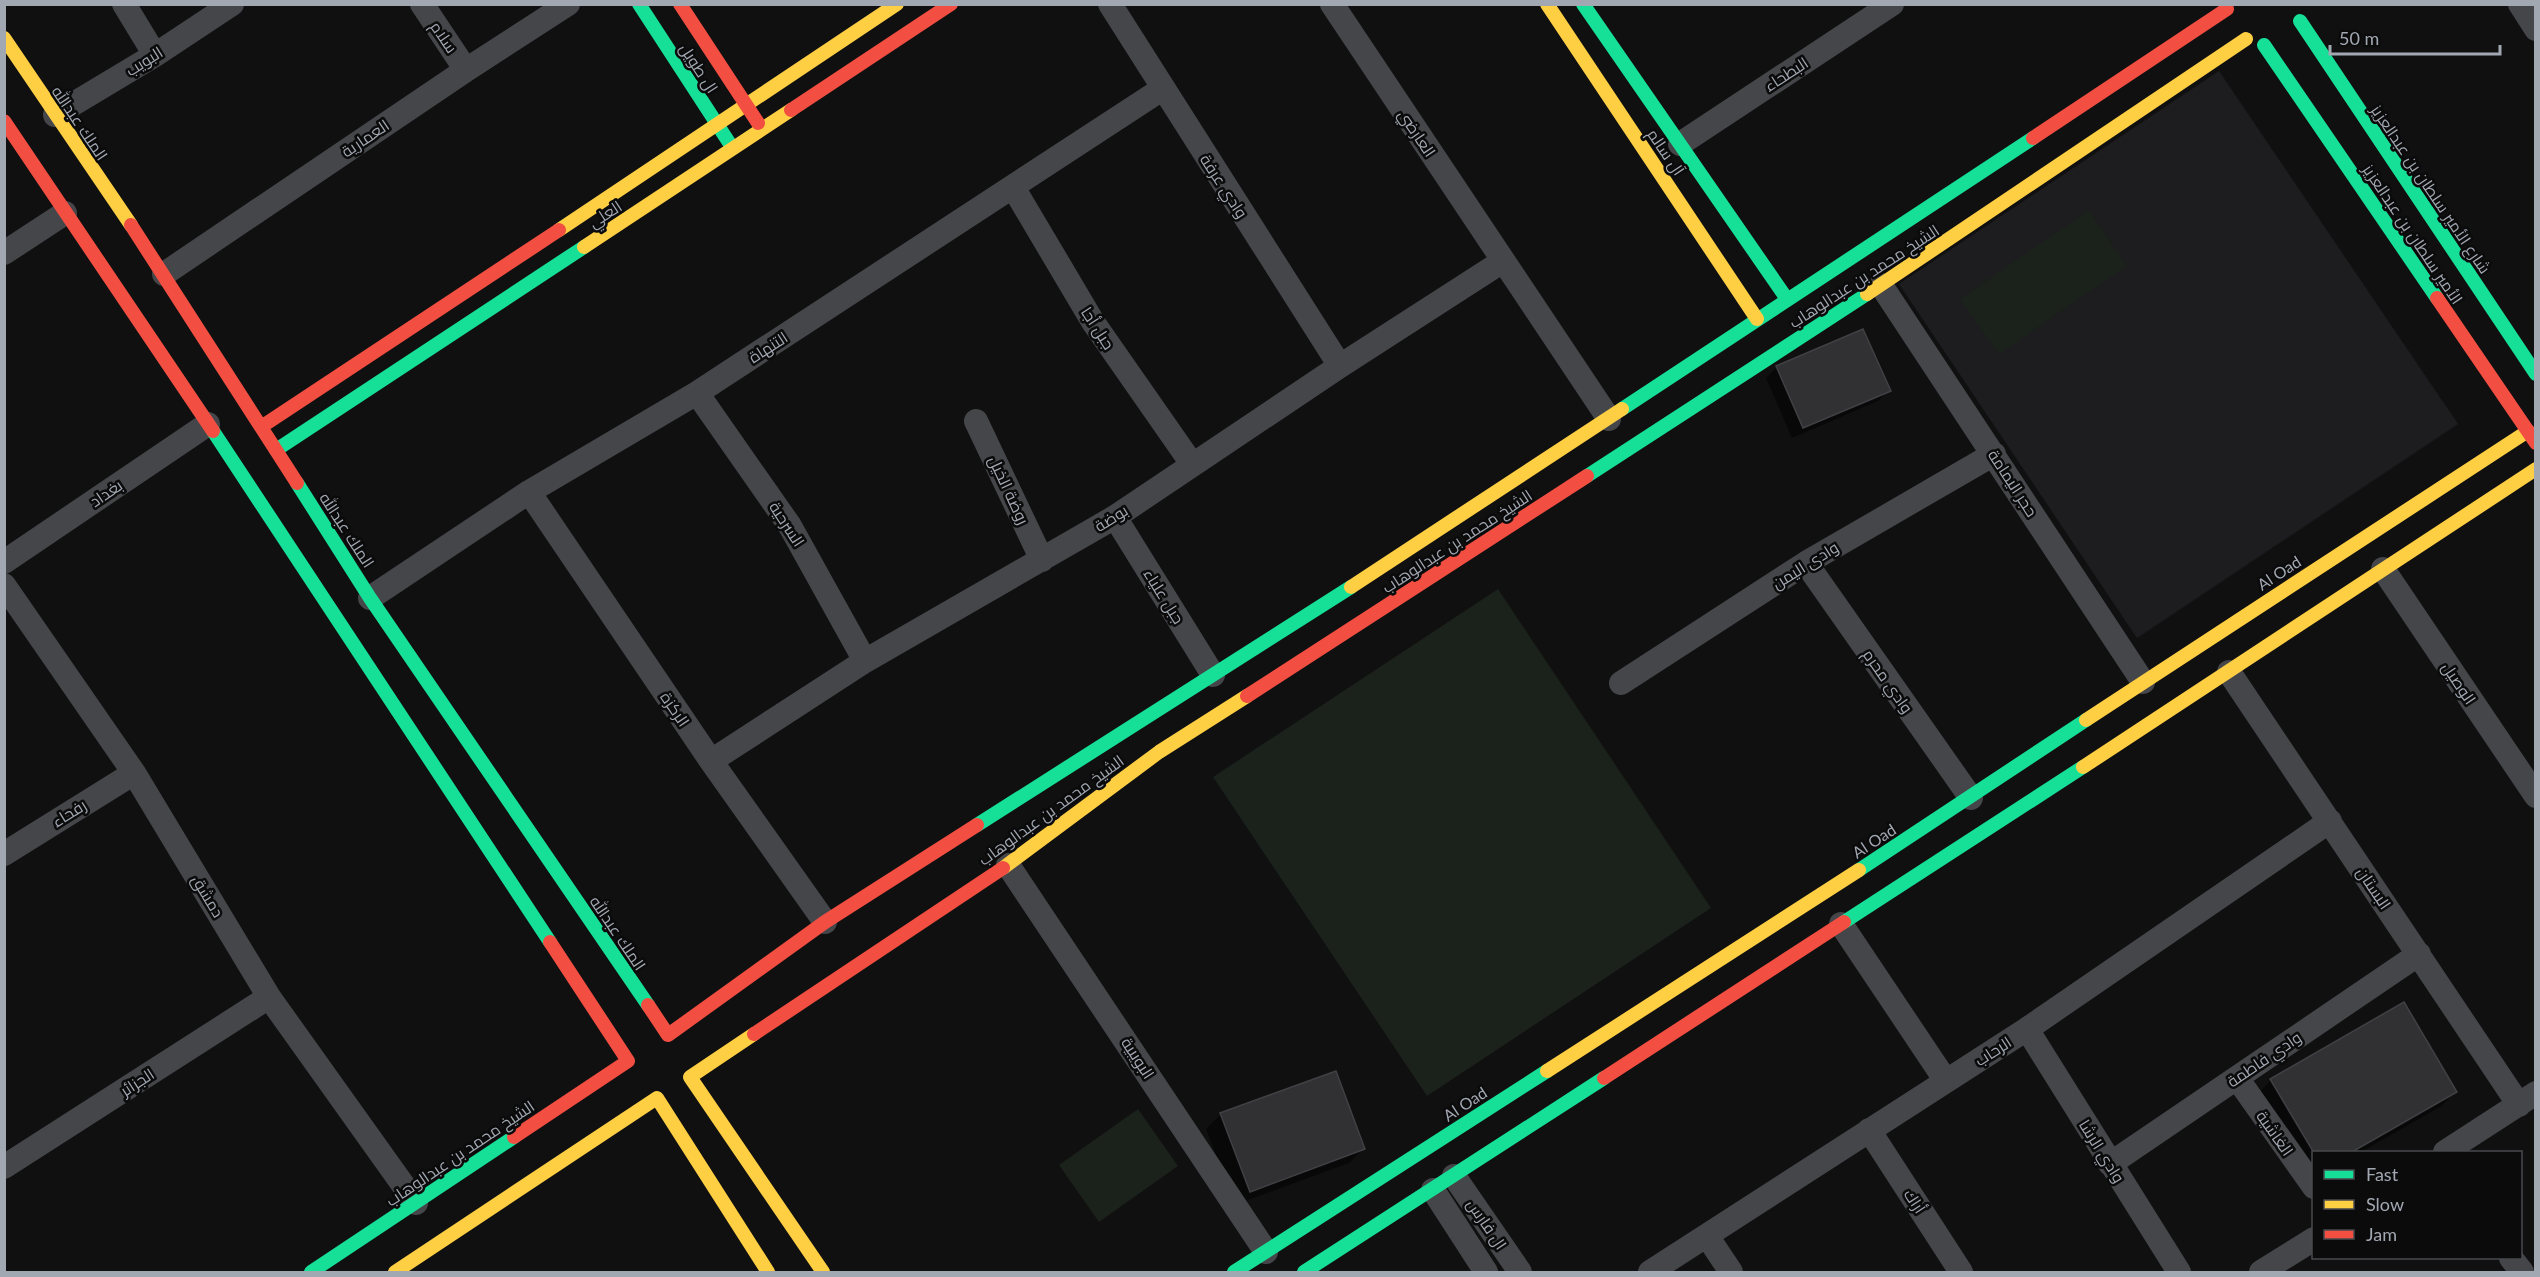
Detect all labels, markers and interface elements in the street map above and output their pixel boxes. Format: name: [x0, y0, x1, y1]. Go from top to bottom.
street label: سلام: [425, 17, 462, 58]
scale bar: [2330, 18, 2500, 56]
text: 50 m: [2339, 27, 2379, 49]
street label: ال طويل: [675, 39, 723, 97]
street label: البويب: [122, 42, 166, 80]
street label: البطحاء: [1760, 52, 1812, 96]
street label: الملك عبدالله: [48, 82, 112, 164]
street label: شارع الأمير سلطان بن عبدالعزيز: [2367, 101, 2495, 277]
street label: العارضي: [1391, 105, 1440, 162]
street label: العمارية: [337, 115, 393, 161]
street label: آل سالم: [1642, 125, 1689, 181]
street label: وادي عرفة: [1193, 150, 1252, 224]
street label: الأمير سلطان بن عبدالعزيز: [2359, 160, 2467, 308]
street label: العلي: [585, 196, 628, 235]
street label: الشيخ محمد بن عبدالوهاب: [1785, 220, 1944, 334]
street label: جبل أجا: [1076, 303, 1119, 354]
street label: التنهاة: [745, 327, 792, 368]
street label: حجر اليمامة: [1984, 446, 2042, 520]
street label: روضة الخيل: [983, 452, 1034, 528]
street label: بغداد: [86, 475, 126, 511]
street label: الشيخ محمد بن عبدالوهاب: [1378, 485, 1537, 599]
street label: الملك عبدالله: [315, 489, 379, 571]
street label: السرحية: [765, 498, 809, 550]
street label: بوضة: [1090, 500, 1132, 536]
street label: وادى اليمن: [1768, 537, 1842, 594]
street label: Al Oad: [2253, 551, 2304, 594]
street label: جبل علياء: [1138, 565, 1189, 628]
street label: وادي محرم: [1855, 645, 1917, 719]
street label: الوصيل: [2437, 658, 2480, 709]
street label: الركزة: [656, 688, 694, 730]
street label: الشيخ محمد بن عبدالوهاب: [974, 750, 1129, 871]
street label: رفحاء: [48, 795, 90, 831]
street label: Al Oad: [1848, 819, 1899, 862]
street label: البستان: [2352, 863, 2396, 914]
street label: دمشق: [187, 871, 228, 921]
street label: الملك عبدالله: [586, 892, 650, 974]
street label: وادي فاطمة: [2223, 1027, 2307, 1095]
street label: الرحاب: [1971, 1032, 2015, 1070]
street label: البويبية: [1117, 1033, 1159, 1083]
street label: الجزائر: [115, 1064, 158, 1101]
street label: Al Oad: [1439, 1082, 1490, 1125]
street label: الشيخ محمد بن عبدالوهاب: [382, 1096, 539, 1212]
street label: الغاشية: [2252, 1106, 2298, 1160]
street label: وادي الرشا: [2071, 1116, 2129, 1188]
legend: [2312, 1151, 2522, 1259]
text: Fast: [2366, 1163, 2399, 1185]
street label: أراك: [1900, 1185, 1930, 1217]
text: Slow: [2366, 1193, 2404, 1215]
street label: ال فارس: [1462, 1195, 1511, 1254]
text: Jam: [2366, 1223, 2397, 1245]

